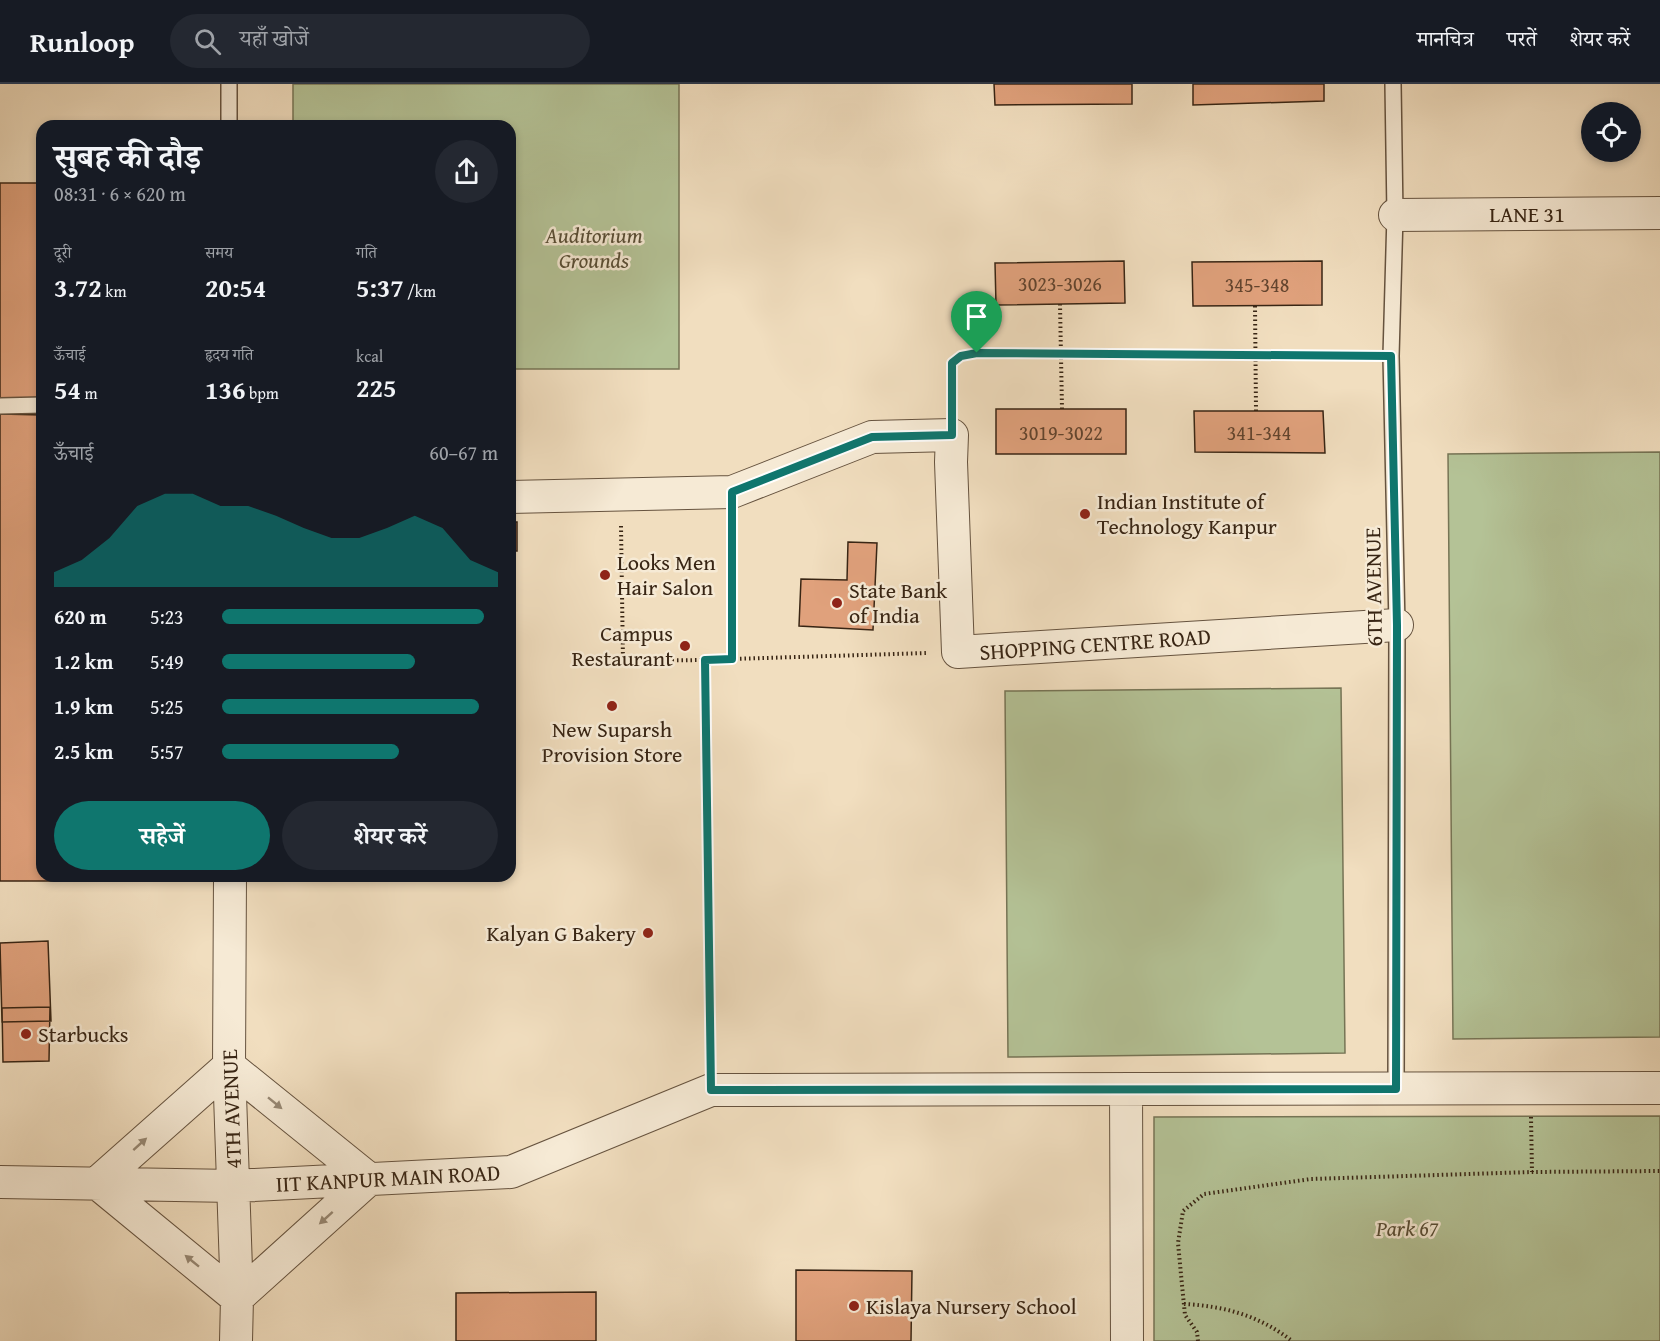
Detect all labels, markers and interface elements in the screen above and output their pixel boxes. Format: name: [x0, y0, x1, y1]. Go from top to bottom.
search box: [170, 14, 590, 68]
text: Runloop: [30, 21, 134, 62]
text: यहाँ खोजें: [239, 22, 309, 54]
text: मानचित्र: [1417, 23, 1474, 54]
text: परतें: [1507, 23, 1537, 54]
text: शेयर करें: [1570, 23, 1630, 54]
icon: search: [191, 25, 224, 58]
map controls: [1581, 102, 1641, 162]
button: locate: [1581, 102, 1641, 162]
text: सुबह की दौड़: [54, 132, 201, 180]
button: share: [435, 140, 498, 203]
text: 08:31 · 6 × 620 m: [54, 179, 186, 208]
street label: LANE 31: [1489, 198, 1565, 230]
park label: Auditorium Grounds: [544, 219, 643, 276]
text: दूरी: [54, 240, 71, 264]
text: समय: [205, 240, 233, 264]
text: गति: [356, 240, 377, 264]
text: 3.72: [54, 268, 102, 307]
text: 20:54: [205, 268, 266, 307]
text: 5:37: [356, 268, 404, 307]
house number: 3023-3026: [1018, 269, 1102, 298]
house number: 345-348: [1225, 270, 1289, 299]
text: km: [102, 279, 126, 303]
text: /km: [404, 279, 436, 303]
pin: [951, 291, 1002, 353]
icon: arrive: [960, 300, 993, 333]
text: ऊँचाई: [54, 342, 86, 366]
text: हृदय गति: [205, 342, 253, 366]
text: kcal: [356, 344, 383, 368]
text: 225: [356, 368, 396, 407]
text: 54: [54, 370, 81, 409]
text: 136: [205, 370, 245, 409]
text: m: [81, 381, 98, 405]
text: bpm: [245, 381, 279, 405]
house number: 3019-3022: [1019, 418, 1103, 447]
house number: 341-344: [1227, 418, 1291, 447]
text: ऊँचाई: [54, 438, 93, 467]
text: 60–67 m: [429, 438, 498, 467]
place label: Indian Institute of Technology Kanpur: [1097, 485, 1277, 542]
marker: Indian Institute of Technology Kanpur: [1078, 507, 1092, 521]
street label: 6TH AVENUE: [1356, 527, 1390, 647]
place label: Looks Men Hair Salon: [617, 546, 716, 603]
marker: Looks Men Hair Salon: [598, 568, 612, 582]
place label: State Bank of India: [849, 574, 948, 631]
marker: State Bank of India: [830, 596, 844, 610]
text: 620 m: [54, 602, 107, 631]
text: 5:23: [150, 602, 184, 631]
place label: Campus Restaurant: [572, 617, 673, 674]
street label: SHOPPING CENTRE ROAD: [978, 620, 1212, 668]
marker: Campus Restaurant: [678, 639, 692, 653]
text: 1.2 km: [54, 647, 113, 676]
text: 5:49: [150, 647, 184, 676]
text: 1.9 km: [54, 692, 113, 721]
text: 5:25: [150, 692, 184, 721]
marker: New Suparsh Provision Store: [605, 699, 619, 713]
place label: New Suparsh Provision Store: [542, 713, 682, 770]
text: 2.5 km: [54, 737, 113, 766]
text: 5:57: [150, 737, 184, 766]
button: सहेजें: [54, 801, 270, 870]
button: शेयर करें: [282, 801, 498, 870]
place label: Kalyan G Bakery: [486, 917, 636, 949]
marker: Kalyan G Bakery: [641, 926, 655, 940]
place label: Starbucks: [38, 1018, 129, 1050]
marker: Starbucks: [19, 1027, 33, 1041]
street label: 4TH AVENUE: [213, 1049, 249, 1169]
one-way arrow: [267, 1096, 282, 1108]
one-way arrow: [133, 1137, 148, 1151]
street label: IIT KANPUR MAIN ROAD: [275, 1156, 501, 1200]
one-way arrow: [319, 1211, 334, 1224]
park label: Park 67: [1375, 1212, 1439, 1244]
one-way arrow: [184, 1255, 200, 1268]
place label: Kislaya Nursery School: [866, 1290, 1077, 1322]
marker: Kislaya Nursery School: [847, 1299, 861, 1313]

